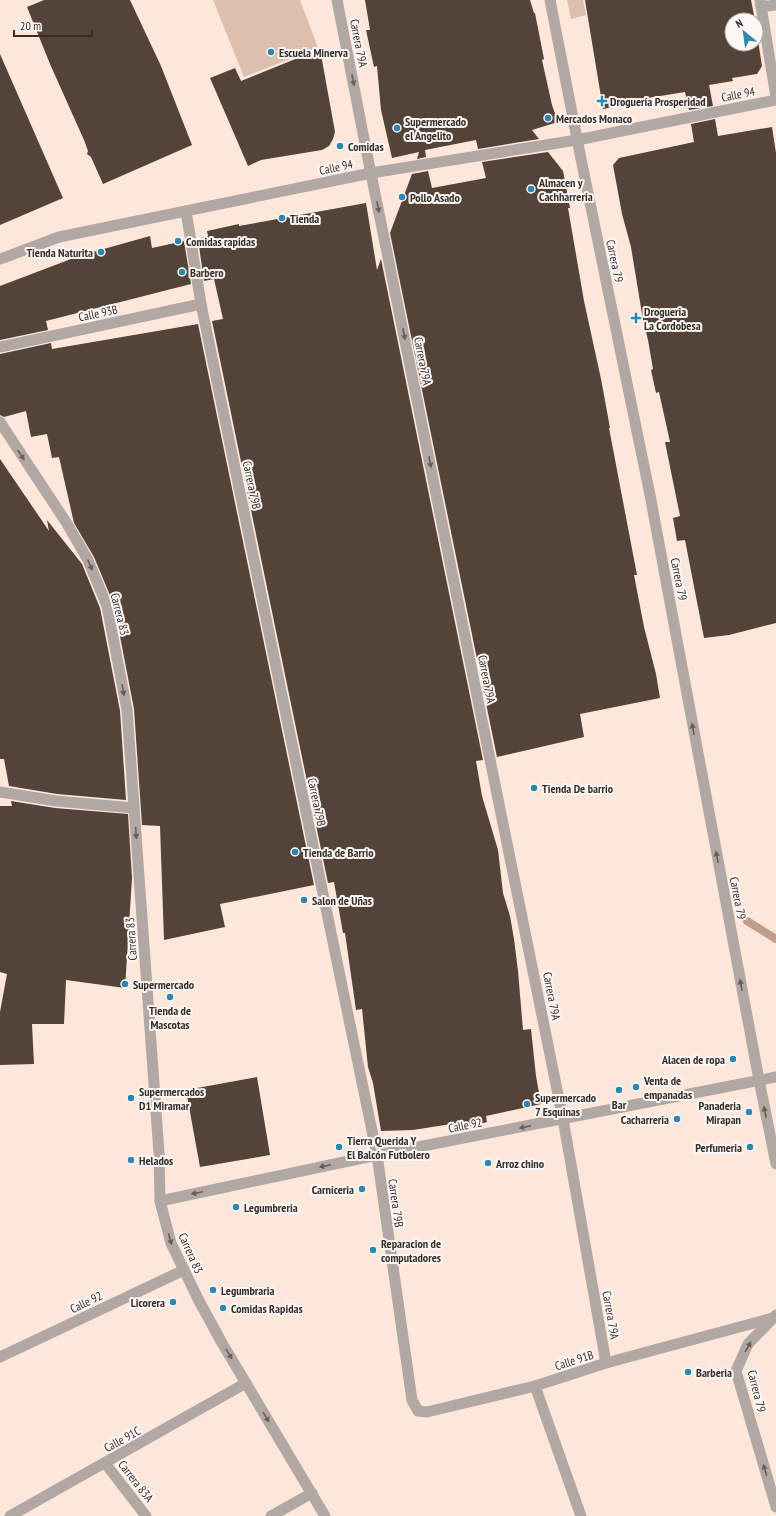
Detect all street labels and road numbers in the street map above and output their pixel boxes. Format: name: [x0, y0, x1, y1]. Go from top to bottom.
street label: Carrera 79A: [347, 18, 371, 69]
street label: Calle 94: [720, 83, 757, 105]
street label: Calle 94: [318, 156, 355, 178]
street label: Carrera 79: [603, 238, 627, 284]
street label: Calle 93B: [77, 301, 119, 324]
street label: Carrera 79A: [411, 336, 435, 387]
street label: Carrera 79B: [240, 460, 264, 511]
street label: Carrera 79: [668, 556, 690, 602]
street label: Carrera 83: [108, 591, 132, 637]
street label: Carrera 79A: [475, 654, 499, 705]
street label: Carrera 79B: [305, 777, 329, 828]
street label: Carrera 79: [727, 875, 749, 921]
street label: Carrera 83: [122, 917, 140, 961]
street label: Carrera 79A: [540, 971, 564, 1022]
street label: Calle 92: [447, 1114, 483, 1136]
street label: Carrera 79B: [385, 1178, 407, 1229]
street label: Carrera 83: [175, 1230, 207, 1276]
street label: Calle 92: [67, 1288, 105, 1316]
street label: Carrera 79A: [599, 1290, 623, 1341]
street label: Calle 91B: [553, 1347, 596, 1373]
street label: Carrera 79: [745, 1368, 769, 1414]
street label: Calle 91C: [101, 1423, 143, 1455]
street label: Carrera 83A: [115, 1457, 157, 1505]

